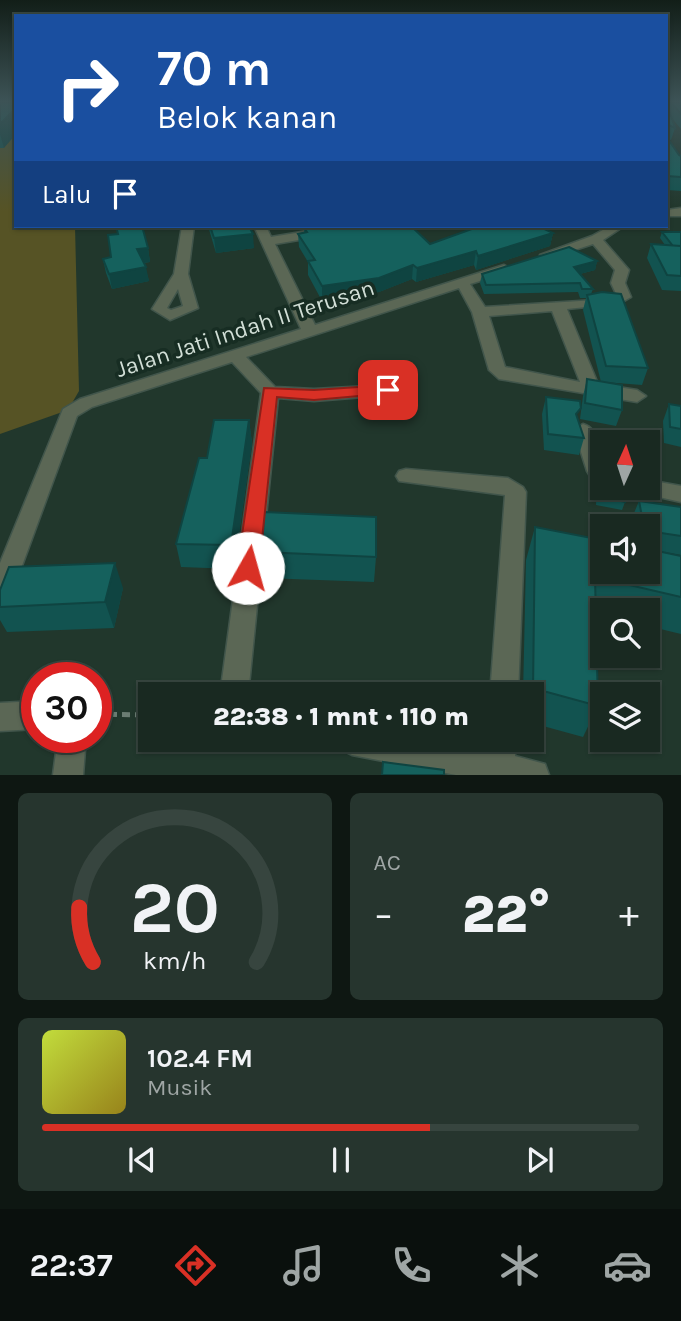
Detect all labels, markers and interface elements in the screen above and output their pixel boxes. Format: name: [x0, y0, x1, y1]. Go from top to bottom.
text: 70 m: [157, 40, 271, 97]
icon: right: [42, 42, 133, 133]
text: Belok kanan: [157, 99, 337, 136]
icon: arrive: [106, 175, 144, 213]
text: Lalu: [42, 179, 92, 210]
street label: Jalan Jati Indah II Terusan: [113, 274, 378, 383]
pin: [358, 360, 418, 420]
icon: arrive: [369, 371, 407, 409]
north arrow: [590, 430, 660, 500]
map controls: [590, 430, 660, 752]
button: sound: [590, 514, 660, 584]
position arrow: [211, 531, 285, 605]
button: search: [590, 598, 660, 668]
speed limit sign: 30: [21, 662, 112, 753]
button: layers: [590, 682, 660, 752]
text: 22:38 · 1 mnt · 110 m: [213, 701, 469, 732]
text: AC: [374, 849, 401, 876]
text: 20: [130, 866, 220, 951]
text: 22°: [462, 884, 551, 945]
text: −: [374, 892, 393, 937]
text: +: [619, 892, 639, 937]
text: km/h: [143, 946, 206, 975]
text: 102.4 FM: [147, 1043, 253, 1074]
text: Musik: [147, 1074, 212, 1101]
icon: previous: [123, 1141, 161, 1179]
icon: pause: [322, 1141, 360, 1179]
icon: next: [521, 1141, 559, 1179]
icon: directions: [171, 1241, 220, 1290]
icon: music: [279, 1241, 328, 1290]
icon: phone: [387, 1241, 436, 1290]
icon: climate: [495, 1241, 544, 1290]
icon: car: [603, 1241, 652, 1290]
text: 22:37: [29, 1247, 113, 1284]

